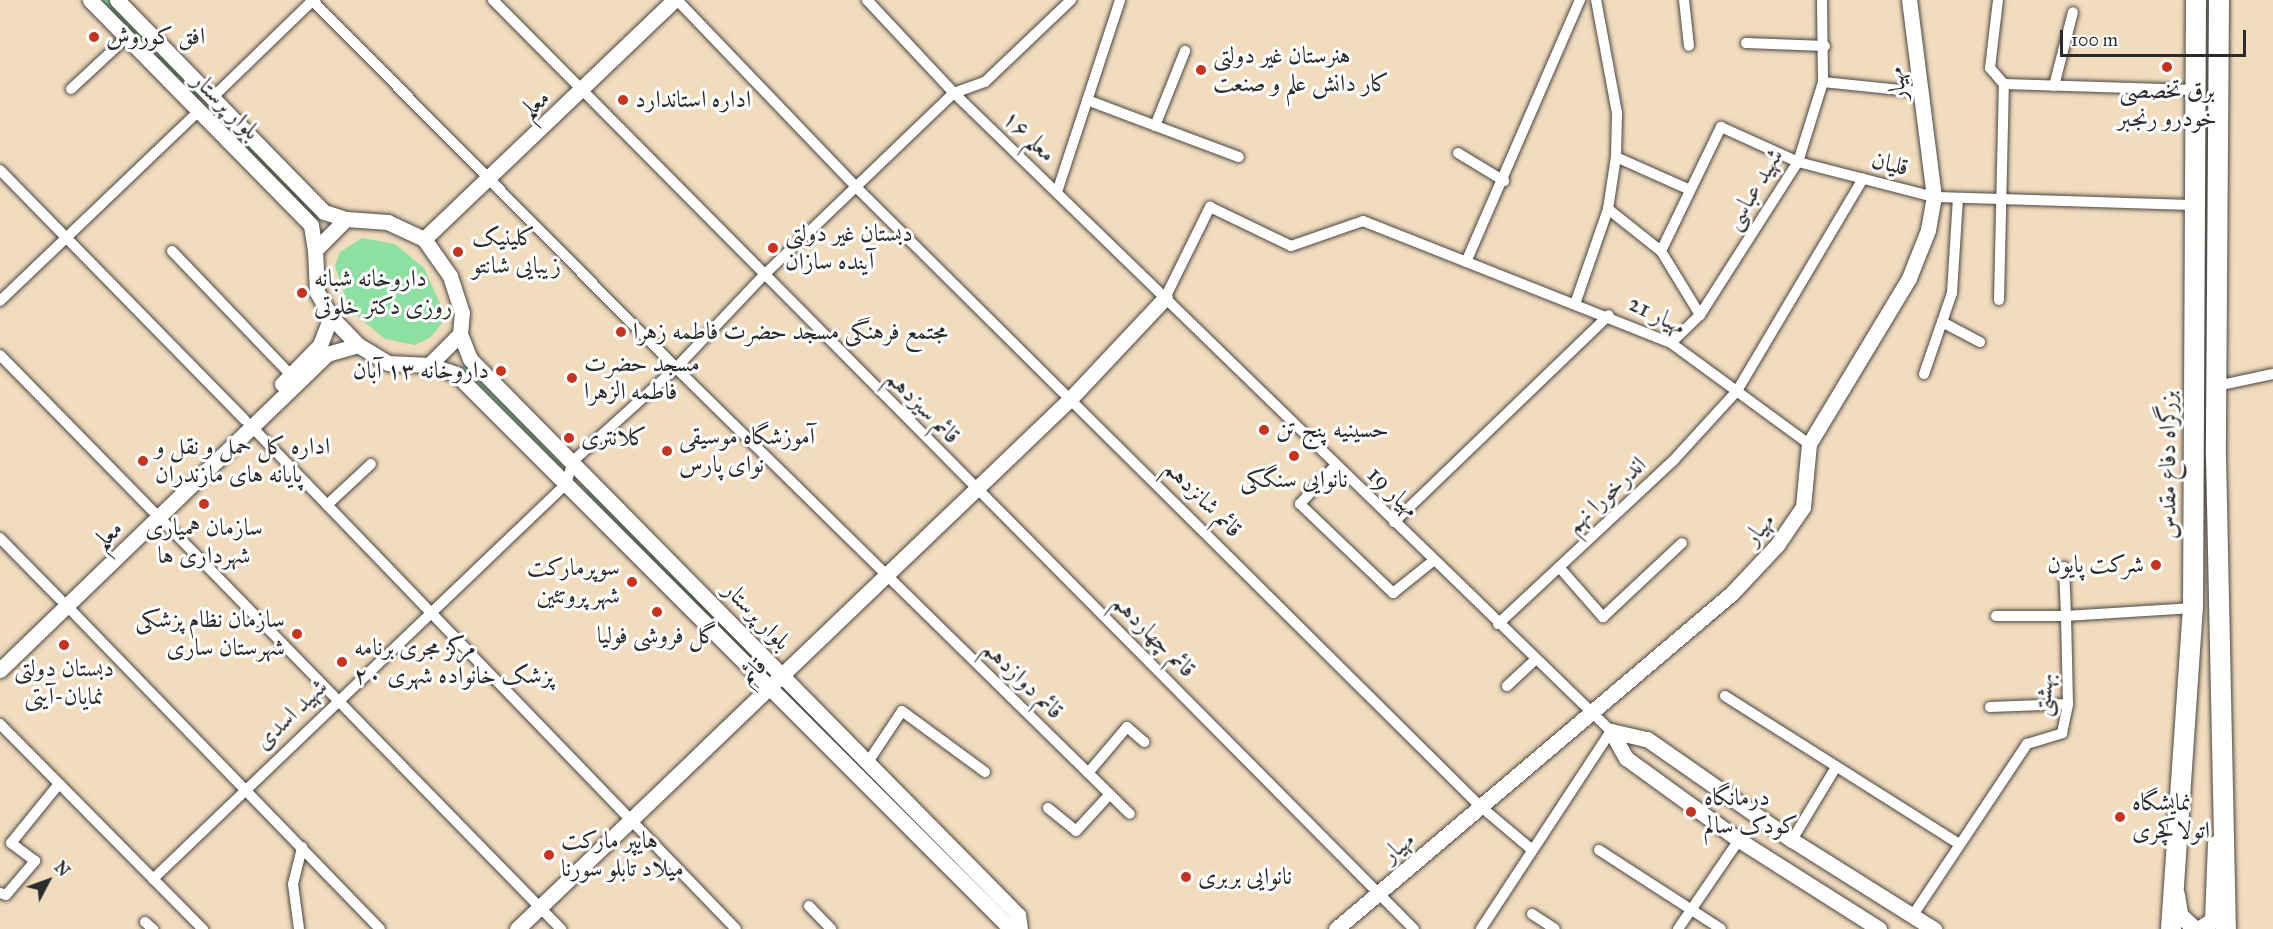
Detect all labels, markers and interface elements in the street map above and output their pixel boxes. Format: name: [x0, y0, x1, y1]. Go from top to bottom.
scale bar: [2063, 18, 2249, 56]
place label: افق کوروش: [106, 23, 205, 51]
text: 100 m: [2071, 29, 2118, 51]
marker: افق کوروش: [87, 30, 101, 44]
place label: هنرستان غیر دولتی کار دانش علم و صنعت: [1213, 42, 1389, 98]
marker: برق تخصصی خودرو رنجبر: [2160, 60, 2174, 74]
marker: هنرستان غیر دولتی کار دانش علم و صنعت: [1194, 63, 1208, 77]
street label: بلوار پرستار: [186, 66, 266, 146]
street label: مهیار: [1881, 66, 1913, 102]
place label: برق تخصصی خودرو رنجبر: [2117, 77, 2217, 133]
street label: معلم: [514, 83, 556, 125]
place label: اداره استاندارد: [635, 86, 751, 114]
marker: اداره استاندارد: [616, 93, 630, 107]
street label: معلم ۱۶: [996, 104, 1062, 168]
street label: شهید عباسی: [1718, 143, 1790, 235]
street label: قلیان: [1869, 146, 1911, 182]
place label: دبستان غیر دولتی آینده سازان: [785, 220, 913, 276]
place label: کلینیک زیبایی شانتو: [472, 224, 561, 280]
marker: دبستان غیر دولتی آینده سازان: [766, 241, 780, 255]
marker: کلینیک زیبایی شانتو: [449, 243, 467, 261]
place label: داروخانه شبانه روزی دکتر خلوتی: [314, 265, 452, 321]
marker: داروخانه شبانه روزی دکتر خلوتی: [295, 286, 309, 300]
street label: مهیار 21: [1624, 289, 1690, 341]
place label: مجتمع فرهنگی مسجد حضرت فاطمه زهرا: [633, 318, 948, 346]
marker: مجتمع فرهنگی مسجد حضرت فاطمه زهرا: [614, 325, 628, 339]
place label: مسجد حضرت فاطمه الزهرا: [584, 350, 700, 406]
place label: داروخانه ١٣ آبان: [353, 357, 489, 385]
marker: داروخانه ١٣ آبان: [494, 364, 508, 378]
street label: قائم سیزدهم: [880, 364, 966, 450]
marker: مسجد حضرت فاطمه الزهرا: [565, 371, 579, 385]
street label: بزرگراه دفاع مقدس: [2154, 391, 2182, 539]
place label: حسینیه پنج تن: [1276, 416, 1389, 444]
place label: آموزشگاه موسیقی نوای پارس: [679, 423, 815, 479]
marker: حسینیه پنج تن: [1257, 423, 1271, 437]
place label: کلانتری: [581, 424, 647, 452]
marker: کلانتری: [562, 431, 576, 445]
place label: اداره کل حمل و نقل و پایانه های مازندران: [155, 433, 330, 489]
marker: آموزشگاه موسیقی نوای پارس: [660, 444, 674, 458]
marker: نانوایی سنگکی: [1287, 449, 1301, 463]
street label: اندرخورا نهم: [1560, 450, 1652, 540]
marker: اداره کل حمل و نقل و پایانه های مازندران: [136, 454, 150, 468]
street label: قائم شانزدهم: [1158, 454, 1248, 544]
street label: مهیار 19: [1361, 460, 1425, 524]
place label: نانوایی سنگکی: [1240, 466, 1348, 494]
marker: سازمان همیاری شهرداری ها: [197, 497, 211, 511]
street label: مهیار: [1737, 507, 1781, 551]
street label: معلم: [87, 514, 129, 556]
place label: سازمان همیاری شهرداری ها: [145, 514, 263, 570]
place label: شرکت پایون: [2047, 551, 2144, 579]
place label: سوپرمارکت شهر پروتئین: [527, 554, 620, 610]
marker: شرکت پایون: [2149, 558, 2163, 572]
marker: سوپرمارکت شهر پروتئین: [625, 575, 639, 589]
street label: بلوار پرستار: [717, 576, 797, 656]
street label: قائم چهاردهم: [1106, 588, 1202, 684]
marker: گل فروشی فولیا: [650, 605, 664, 619]
place label: سازمان نظام پزشکی شهرستان ساری: [135, 606, 285, 662]
place label: گل فروشی فولیا: [597, 622, 717, 650]
marker: سازمان نظام پزشکی شهرستان ساری: [290, 627, 304, 641]
place label: مرکز مجری برنامه پزشک خانواده شهری ٢٠: [354, 634, 553, 690]
street label: قائم دوازدهم: [977, 634, 1069, 726]
marker: دبستان دولتی نمایان-آیتی: [57, 638, 71, 652]
street label: قائم: [733, 651, 773, 691]
place label: دبستان دولتی نمایان-آیتی: [14, 655, 114, 711]
marker: مرکز مجری برنامه پزشک خانواده شهری ٢٠: [335, 655, 349, 669]
street label: شهید اسدی: [249, 672, 333, 756]
street label: بهشتی: [2028, 672, 2060, 718]
place label: درمانگاه کودک سالم: [1704, 784, 1798, 840]
place label: نمایشگاه اتولاکچری: [2132, 789, 2210, 845]
marker: درمانگاه کودک سالم: [1682, 803, 1700, 821]
marker: نمایشگاه اتولاکچری: [2113, 810, 2127, 824]
street label: مهیار: [1376, 825, 1420, 869]
place label: هایپر مارکت میلاد تابلو سورنا: [561, 827, 684, 883]
marker: هایپر مارکت میلاد تابلو سورنا: [542, 848, 556, 862]
north arrow: [18, 851, 78, 911]
text: N: [50, 858, 74, 880]
place label: نانوایی بربری: [1198, 863, 1292, 891]
marker: نانوایی بربری: [1179, 870, 1193, 884]

